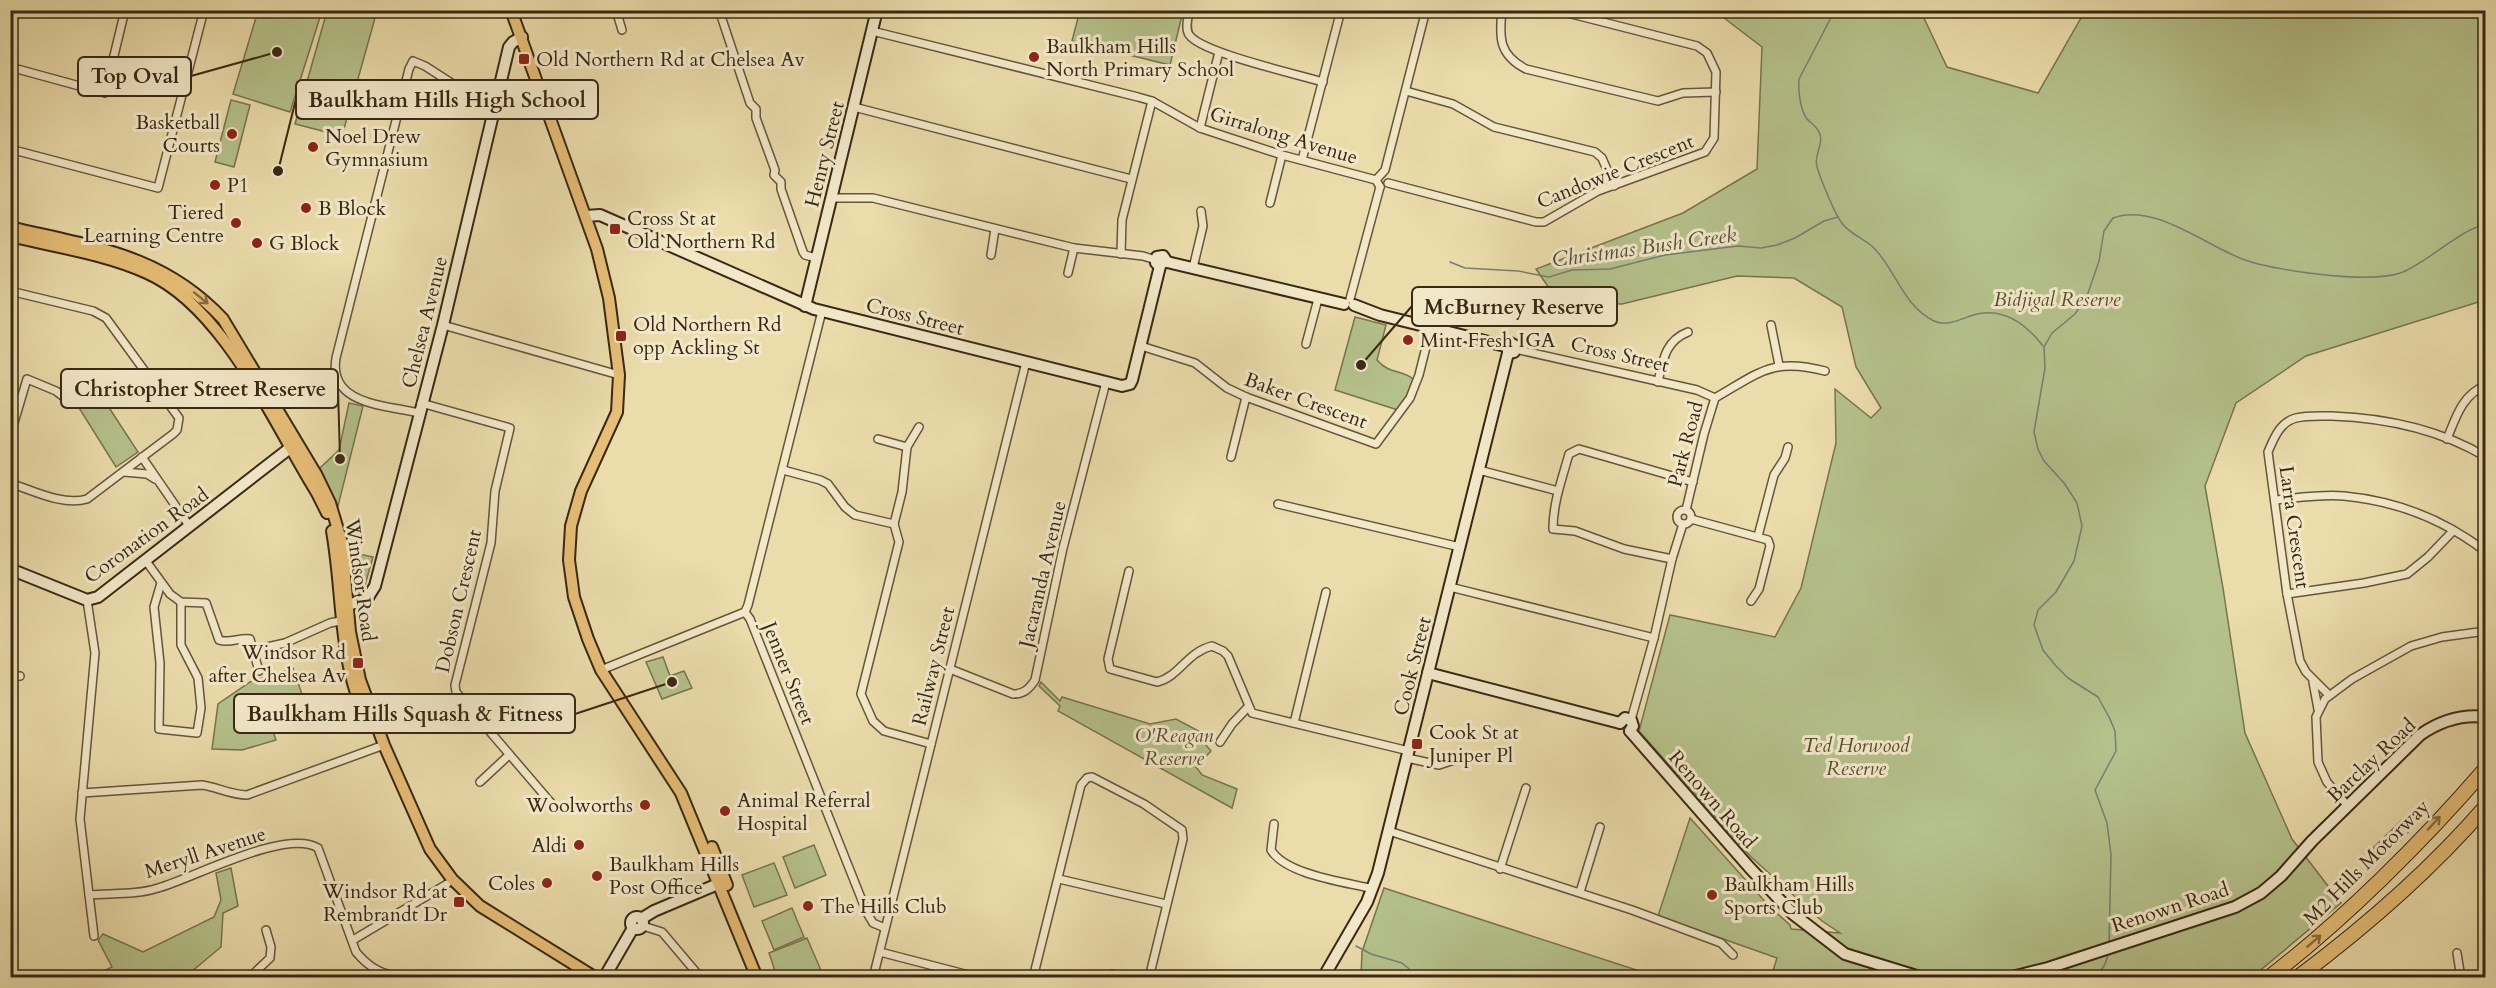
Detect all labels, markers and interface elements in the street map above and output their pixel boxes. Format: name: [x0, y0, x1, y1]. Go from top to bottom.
place label: Baulkham Hills North Primary School: [1046, 33, 1234, 83]
place label: Old Northern Rd at Chelsea Av: [536, 46, 806, 73]
marker: Baulkham Hills North Primary School: [1027, 50, 1041, 64]
marker: Old Northern Rd at Chelsea Av: [517, 52, 531, 66]
callout: Top Oval: [78, 57, 191, 96]
text: Top Oval: [91, 62, 179, 91]
callout: Baulkham Hills High School: [296, 80, 598, 119]
text: Baulkham Hills High School: [308, 86, 586, 115]
street label: Henry Street: [798, 98, 851, 210]
street label: Girralong Avenue: [1207, 100, 1361, 171]
place label: Basketball Courts: [135, 109, 220, 159]
place label: Noel Drew Gymnasium: [325, 123, 429, 173]
marker: Basketball Courts: [225, 127, 239, 141]
street label: Candowie Crescent: [1533, 127, 1698, 215]
marker: Noel Drew Gymnasium: [306, 140, 320, 154]
place label: P1: [227, 172, 249, 199]
marker: P1: [208, 178, 222, 192]
place label: B Block: [318, 195, 387, 222]
place label: Tiered Learning Centre: [84, 199, 224, 249]
marker: B Block: [299, 201, 313, 215]
place label: Cross St at Old Northern Rd: [627, 205, 776, 255]
marker: Tiered Learning Centre: [229, 216, 243, 230]
water label: Christmas Bush Creek: [1550, 220, 1739, 275]
marker: Cross St at Old Northern Rd: [608, 222, 622, 236]
place label: G Block: [269, 230, 340, 257]
marker: G Block: [250, 236, 264, 250]
street label: Chelsea Avenue: [395, 253, 454, 391]
park label: Bidjigal Reserve: [1994, 286, 2121, 313]
callout: McBurney Reserve: [1412, 287, 1617, 326]
one-way arrow: [193, 291, 209, 304]
street label: Cross Street: [863, 291, 967, 342]
text: McBurney Reserve: [1424, 293, 1604, 322]
place label: Old Northern Rd opp Ackling St: [633, 311, 782, 361]
place label: Mint Fresh IGA: [1420, 327, 1556, 354]
marker: Old Northern Rd opp Ackling St: [614, 329, 628, 343]
street label: Cross Street: [1568, 330, 1672, 379]
marker: Mint Fresh IGA: [1401, 333, 1415, 347]
street label: Baker Crescent: [1241, 366, 1372, 435]
callout: Christopher Street Reserve: [61, 369, 338, 408]
text: Christopher Street Reserve: [74, 375, 326, 404]
street label: Park Road: [1661, 398, 1710, 490]
street label: Larra Crescent: [2273, 464, 2317, 591]
street label: Coronation Road: [79, 481, 214, 590]
street label: Jacaranda Avenue: [1012, 498, 1073, 653]
street label: Windsor Road: [338, 516, 383, 644]
street label: Dobson Crescent: [429, 526, 488, 675]
street label: Railway Street: [906, 603, 961, 729]
street label: Cook Street: [1387, 613, 1438, 718]
street label: Jenner Street: [755, 615, 822, 729]
place label: Windsor Rd after Chelsea Av: [209, 639, 347, 689]
marker: Windsor Rd after Chelsea Av: [351, 656, 365, 670]
callout: Baulkham Hills Squash & Fitness: [234, 694, 575, 733]
text: Baulkham Hills Squash & Fitness: [247, 700, 563, 729]
street label: Barclay Road: [2321, 712, 2422, 809]
place label: Cook St at Juniper Pl: [1426, 719, 1519, 769]
park label: O'Reagan Reserve: [1135, 722, 1214, 772]
park label: Ted Horwood Reserve: [1803, 732, 1911, 782]
marker: Cook St at Juniper Pl: [1410, 737, 1424, 751]
street label: Renown Road: [1662, 744, 1763, 854]
place label: Animal Referral Hospital: [737, 787, 871, 837]
place label: Woolworths: [525, 792, 633, 819]
street label: M2 Hills Motorway: [2297, 793, 2436, 931]
marker: Woolworths: [638, 798, 652, 812]
marker: Animal Referral Hospital: [718, 804, 732, 818]
one-way arrow: [2427, 816, 2441, 831]
street label: Meryll Avenue: [141, 820, 269, 885]
place label: Aldi: [531, 832, 567, 859]
marker: Aldi: [572, 838, 586, 852]
place label: Baulkham Hills Post Office: [609, 851, 739, 901]
marker: Baulkham Hills Post Office: [590, 869, 604, 883]
place label: Coles: [488, 870, 535, 897]
place label: Baulkham Hills Sports Club: [1724, 871, 1854, 921]
marker: Coles: [540, 876, 554, 890]
street label: Renown Road: [2108, 876, 2233, 939]
place label: Windsor Rd at Rembrandt Dr: [321, 878, 448, 928]
marker: Baulkham Hills Sports Club: [1705, 888, 1719, 902]
place label: The Hills Club: [820, 893, 947, 920]
marker: Windsor Rd at Rembrandt Dr: [452, 895, 466, 909]
marker: The Hills Club: [801, 899, 815, 913]
one-way arrow: [2306, 934, 2321, 948]

